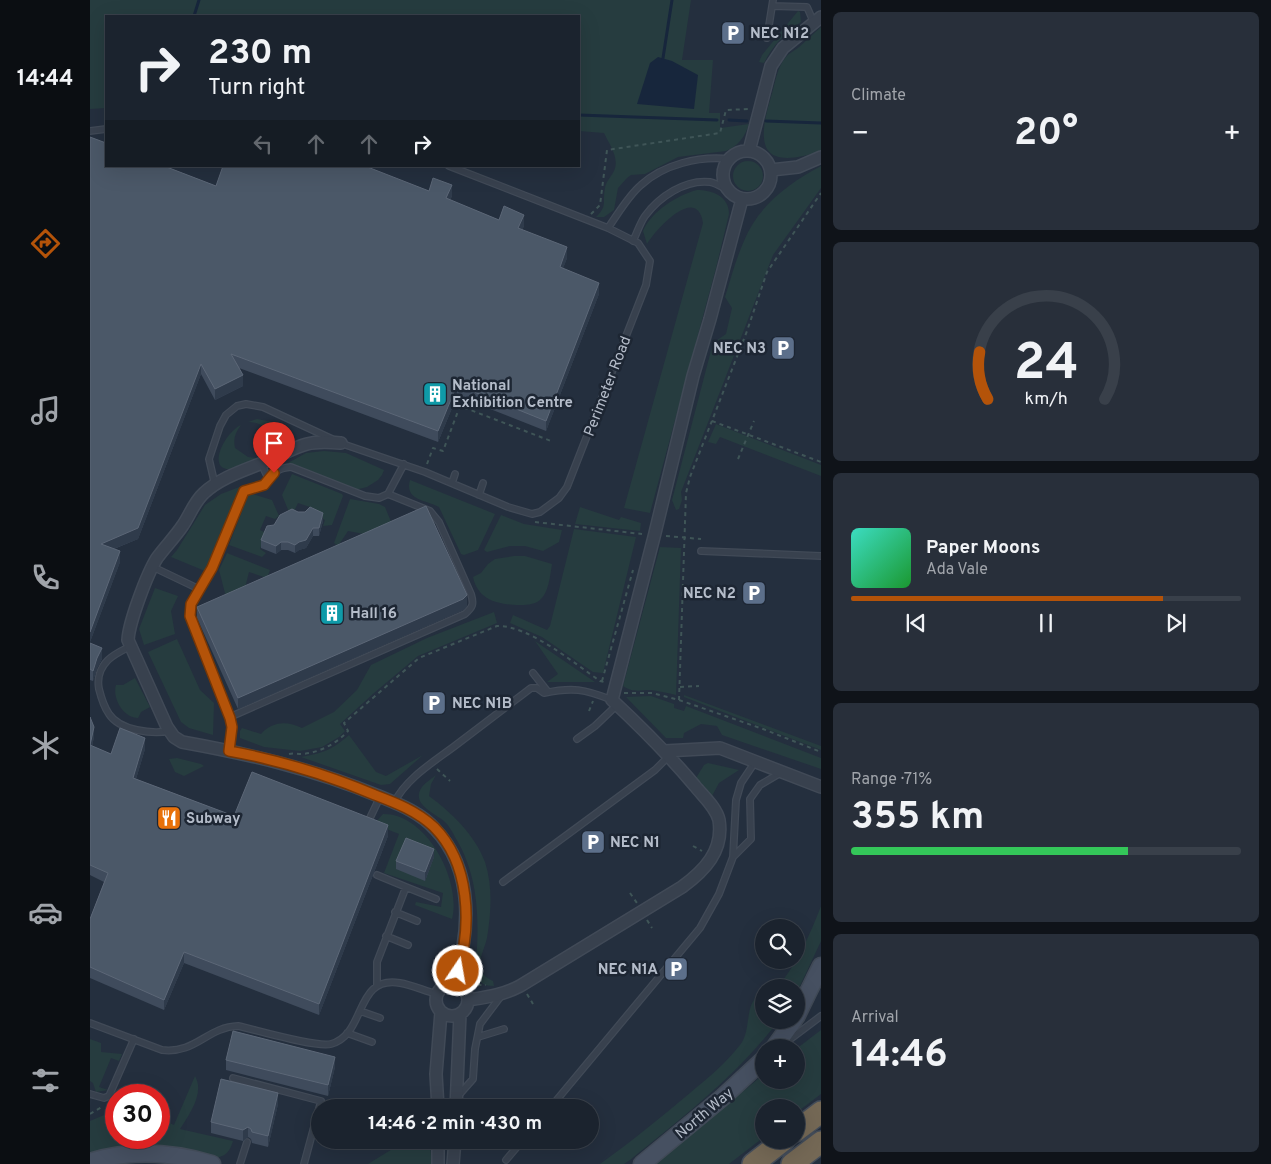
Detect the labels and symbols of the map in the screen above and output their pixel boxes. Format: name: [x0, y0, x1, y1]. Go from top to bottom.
parking icon: NEC N12: [720, 20, 746, 46]
place label: NEC N12: [750, 25, 809, 44]
street label: Perimeter Road: [581, 334, 636, 439]
parking icon: NEC N3: [770, 335, 796, 361]
place label: NEC N3: [713, 340, 766, 359]
place label: National Exhibition Centre: [452, 377, 573, 413]
building icon: National Exhibition Centre: [422, 381, 448, 407]
pin: [253, 422, 295, 473]
parking icon: NEC N2: [741, 580, 767, 606]
place label: NEC N2: [683, 585, 736, 604]
building icon: Hall 16: [319, 600, 345, 626]
place label: Hall 16: [350, 605, 397, 624]
parking icon: NEC N1B: [421, 690, 447, 716]
place label: NEC N1B: [452, 695, 512, 714]
restaurant icon: Subway: [156, 805, 182, 831]
place label: Subway: [186, 810, 241, 829]
parking icon: NEC N1: [580, 829, 606, 855]
place label: NEC N1: [610, 834, 660, 853]
position arrow: [431, 944, 483, 996]
parking icon: NEC N1A: [663, 956, 689, 982]
place label: NEC N1A: [598, 961, 658, 980]
speed limit sign: 30: [105, 1084, 170, 1149]
street label: North Way: [672, 1084, 738, 1144]

